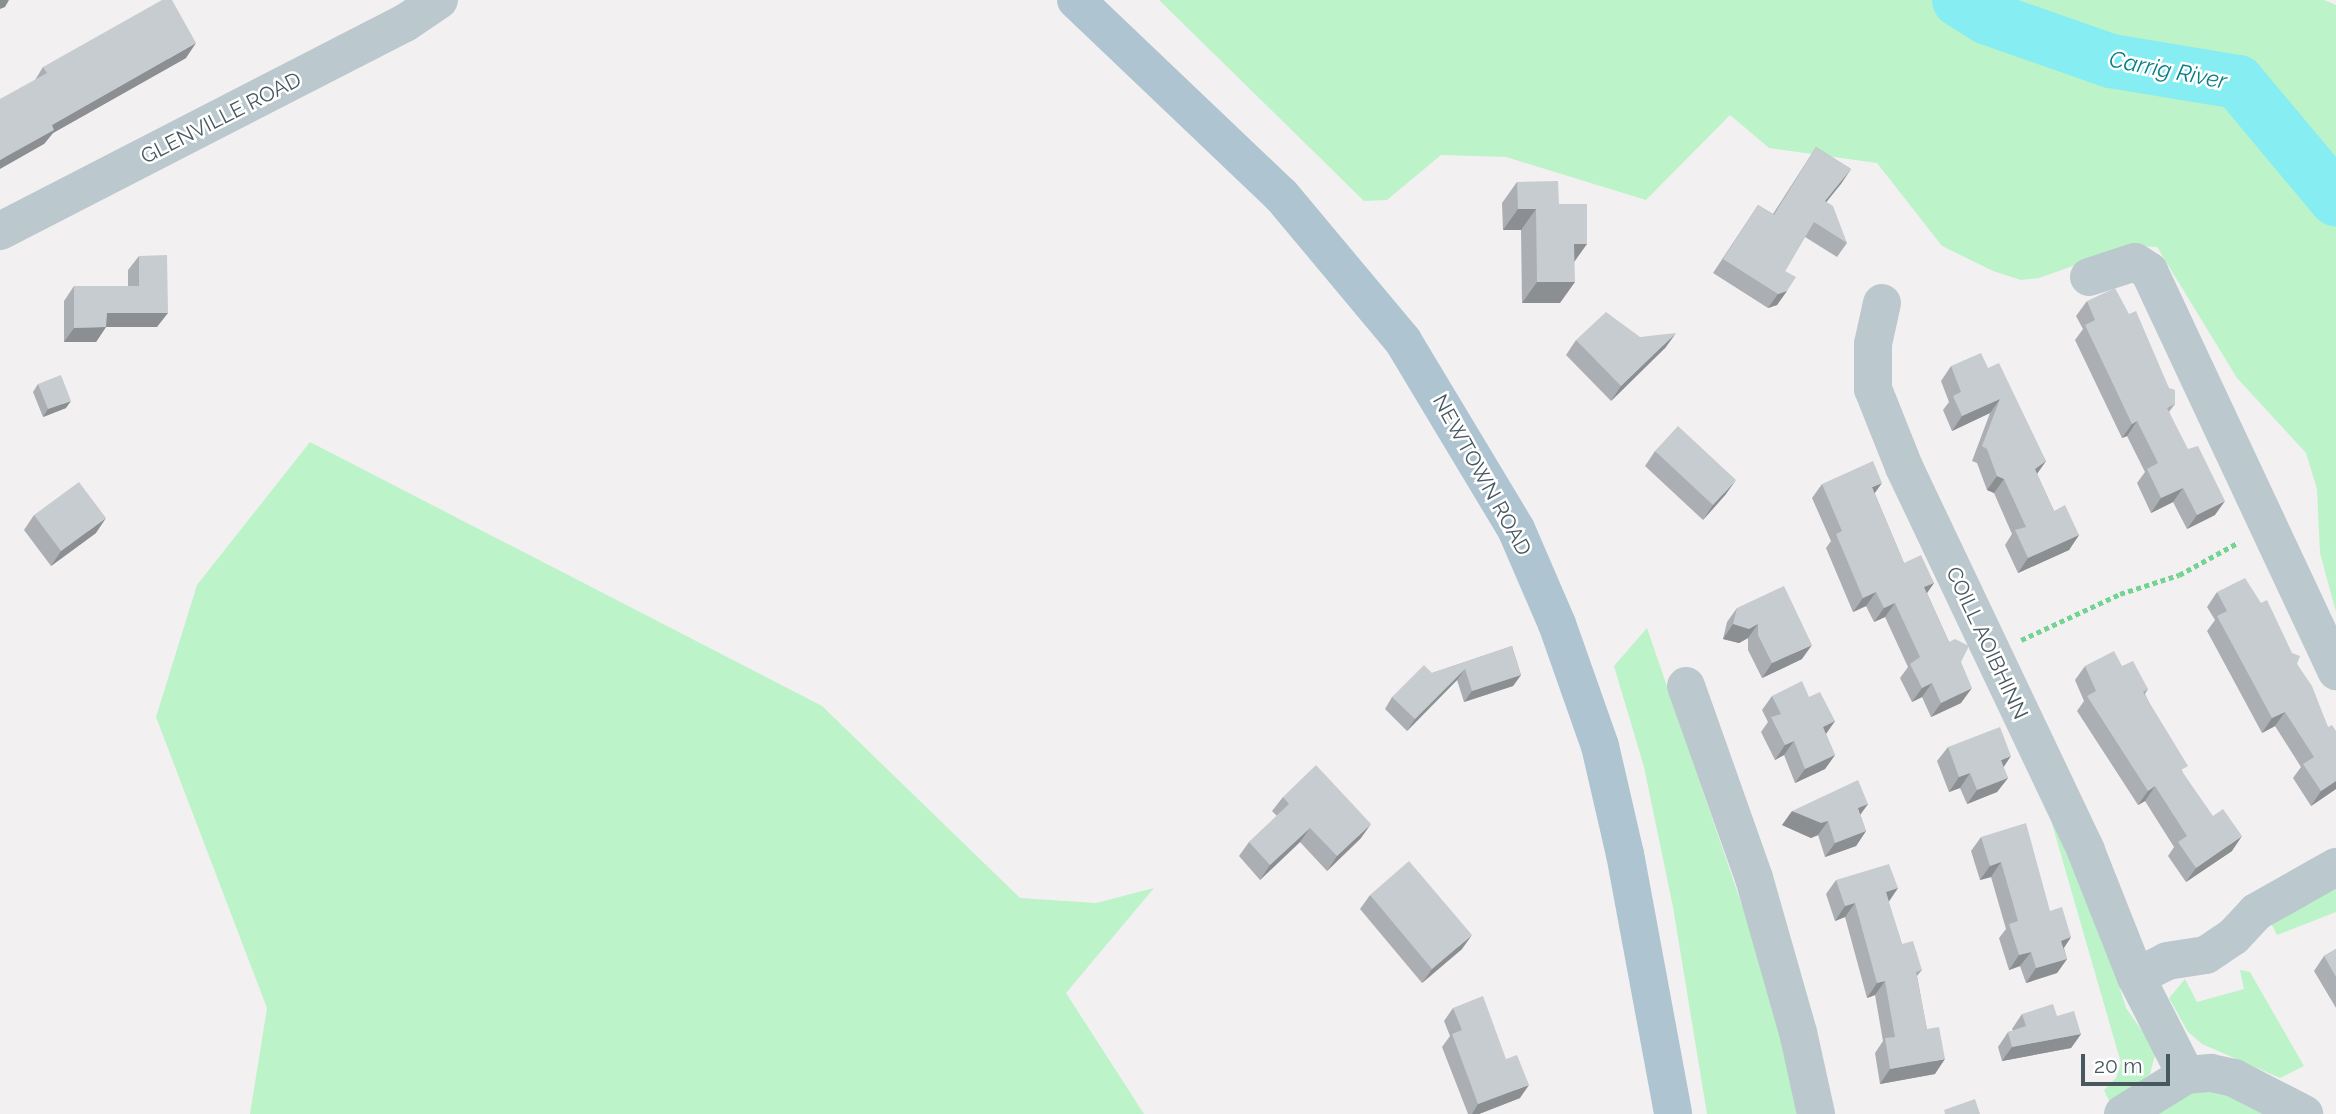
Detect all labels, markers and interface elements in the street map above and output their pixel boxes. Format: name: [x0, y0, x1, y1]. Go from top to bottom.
water label: Carrig River: [2107, 45, 2229, 95]
street label: GLENVILLE ROAD: [137, 67, 305, 169]
street label: NEWTOWN ROAD: [1427, 390, 1537, 560]
street label: COILL AOIBHINN: [1940, 562, 2034, 724]
scale bar: [2084, 1040, 2173, 1084]
text: 20 m: [2094, 1053, 2142, 1078]

